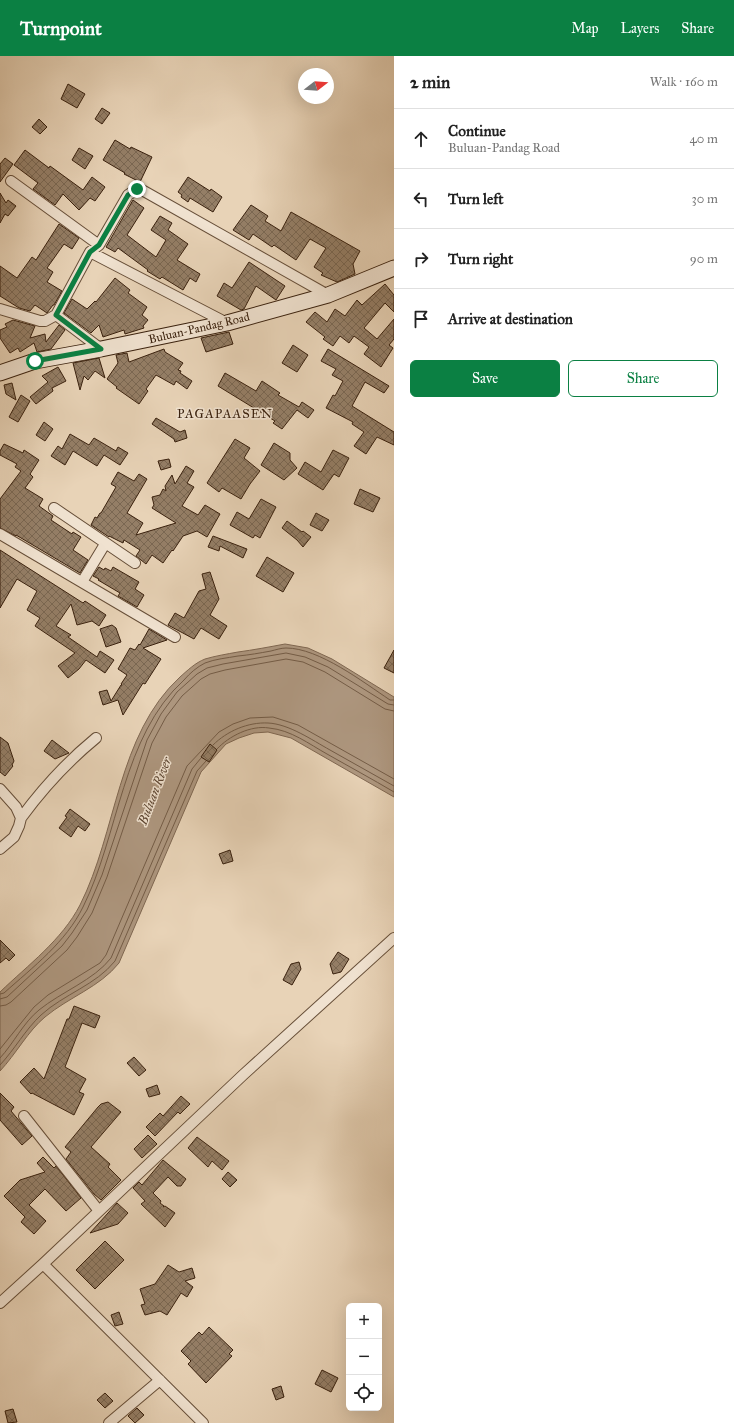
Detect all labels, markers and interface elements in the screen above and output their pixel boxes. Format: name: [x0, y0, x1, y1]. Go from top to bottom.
text: Turnpoint: [20, 17, 102, 40]
text: Map: [571, 20, 599, 37]
text: Layers: [621, 20, 659, 37]
text: Share: [681, 20, 714, 37]
north arrow: [298, 68, 334, 104]
text: 2 min: [410, 72, 450, 93]
text: Walk · 160 m: [650, 74, 718, 90]
text: Continue: [448, 122, 506, 140]
icon: ahead: [410, 128, 432, 150]
text: 40 m: [689, 131, 718, 147]
text: Buluan-Pandag Road: [448, 140, 560, 156]
route end: [128, 180, 146, 198]
icon: left: [410, 188, 432, 210]
text: Turn left: [448, 190, 504, 208]
text: 30 m: [692, 191, 718, 207]
icon: right: [410, 248, 432, 270]
text: Turn right: [448, 250, 513, 268]
text: 90 m: [690, 251, 718, 267]
icon: arrive: [410, 308, 432, 330]
street label: Buluan-Pandag Road: [147, 310, 251, 347]
text: Arrive at destination: [448, 310, 573, 328]
route start: [26, 352, 44, 370]
button: Save: [410, 360, 560, 397]
button: Share: [568, 360, 718, 397]
district label: PAGAPAASEN: [177, 406, 273, 422]
water label: Buluan River: [134, 754, 175, 828]
map controls: [346, 1303, 382, 1411]
button: +: [346, 1303, 382, 1339]
button: −: [346, 1339, 382, 1375]
button: locate: [346, 1375, 382, 1411]

